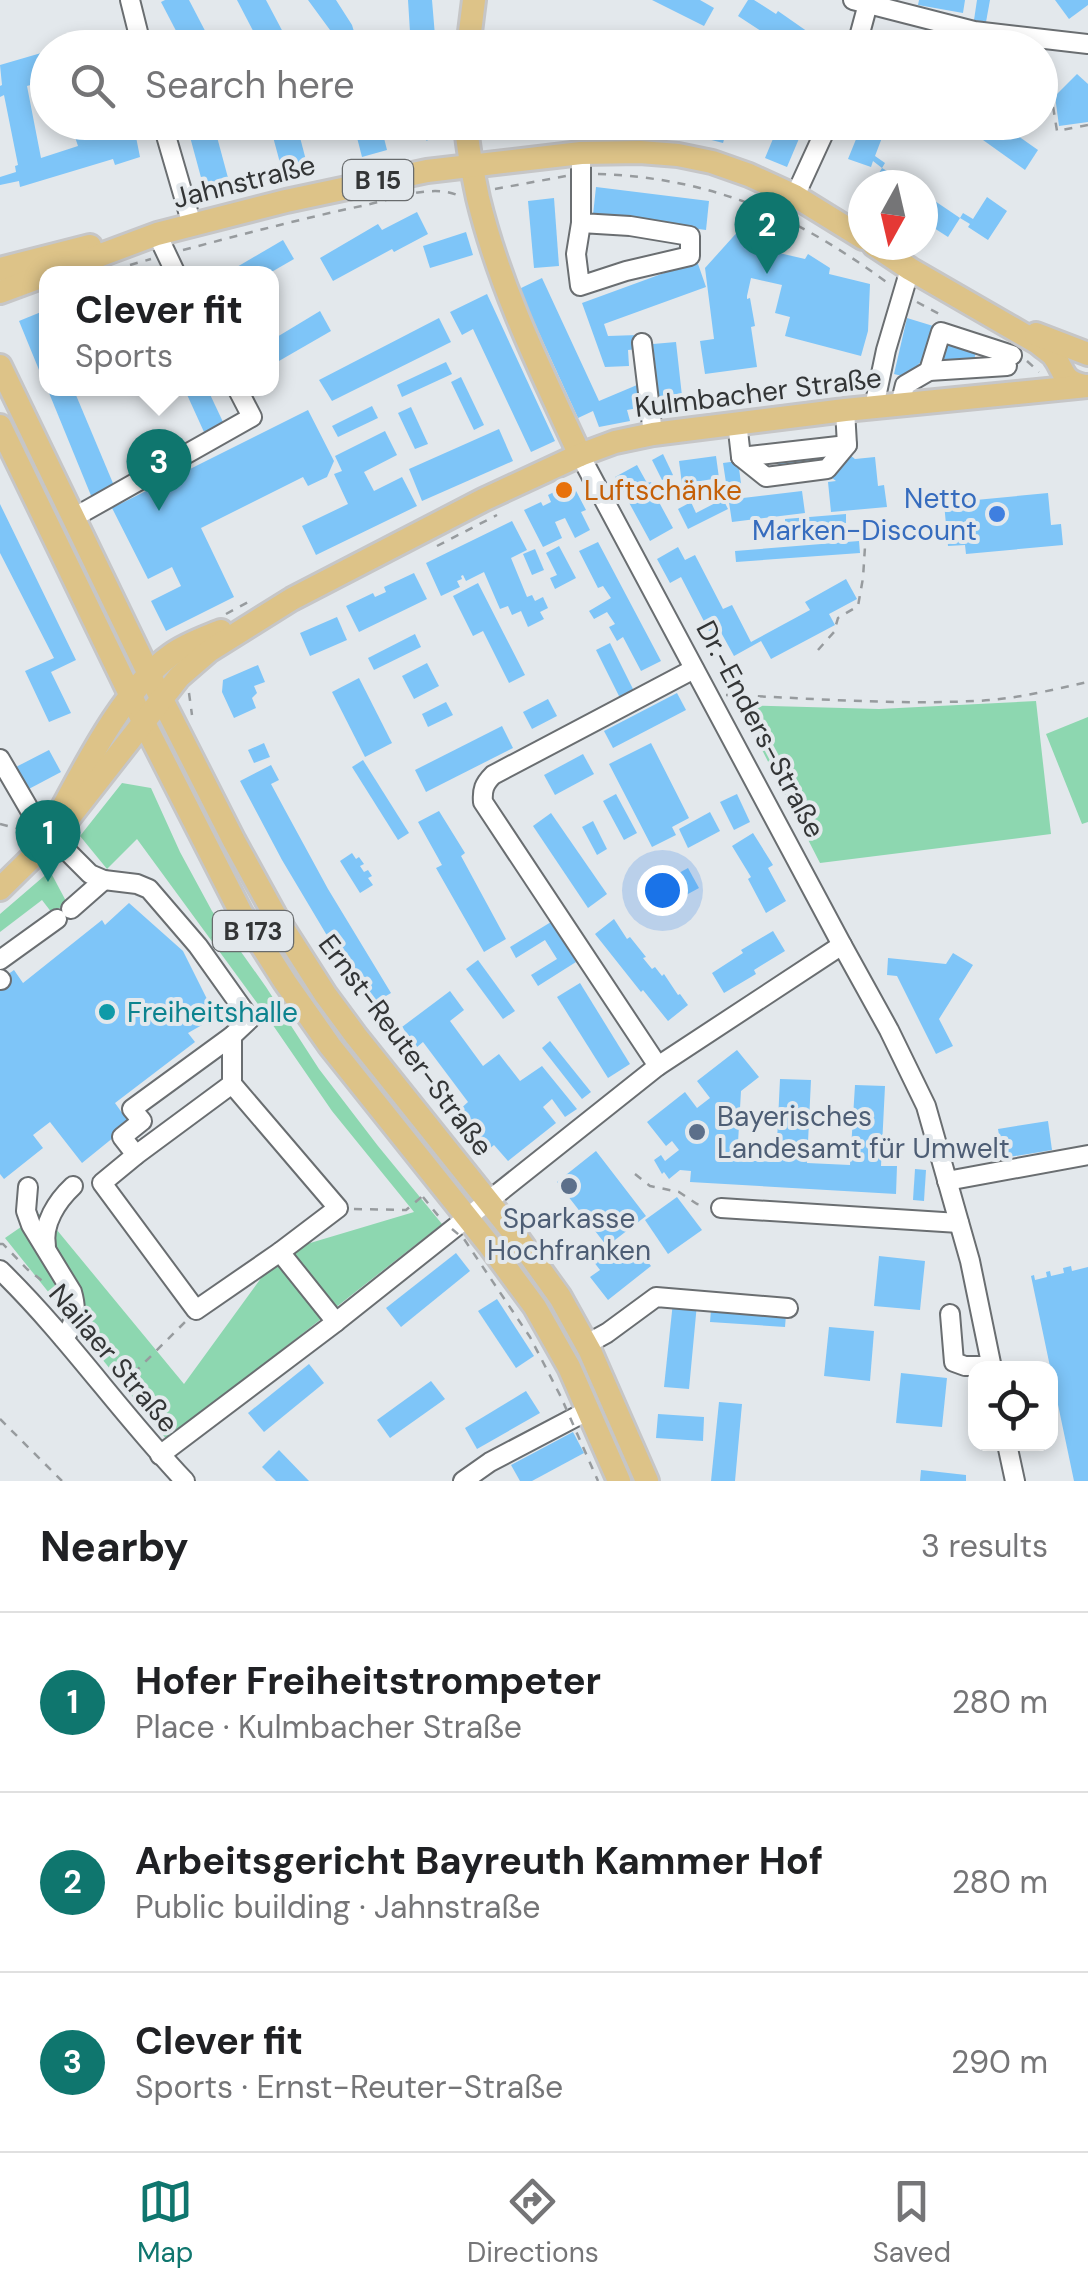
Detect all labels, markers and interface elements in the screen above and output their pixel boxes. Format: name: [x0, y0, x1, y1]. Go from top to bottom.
search box: [30, 30, 1058, 140]
icon: search: [65, 58, 120, 113]
text: Search here: [145, 60, 355, 110]
street label: Jahnstraße: [169, 146, 319, 217]
road number: B 15: [343, 160, 413, 200]
north arrow: [848, 170, 938, 260]
pin: 2: [734, 192, 800, 274]
popup: [39, 266, 279, 396]
text: Clever fit: [75, 285, 243, 335]
text: Sports: [75, 335, 173, 377]
street label: Kulmbacher Straße: [632, 359, 884, 426]
pin: 3: [126, 428, 192, 511]
place label: Luftschänke: [584, 472, 742, 509]
marker: Luftschänke: [553, 479, 575, 501]
place label: Netto Marken-Discount: [752, 480, 977, 549]
marker: Netto Marken-Discount: [986, 503, 1008, 525]
street label: Dr.-Enders-Straße: [688, 614, 833, 844]
pin: 1: [15, 800, 80, 882]
your location: [637, 865, 688, 916]
road number: B 173: [213, 911, 293, 951]
street label: Ernst-Reuter-Straße: [310, 927, 501, 1164]
place label: Freiheitshalle: [127, 994, 298, 1031]
marker: Freiheitshalle: [96, 1001, 118, 1023]
place label: Bayerisches Landesamt für Umwelt: [717, 1098, 1010, 1167]
marker: Bayerisches Landesamt für Umwelt: [686, 1121, 708, 1143]
marker: Sparkasse Hochfranken: [558, 1175, 580, 1197]
place label: Sparkasse Hochfranken: [487, 1200, 651, 1269]
street label: Nailaer Straße: [41, 1276, 187, 1440]
map controls: [968, 1361, 1058, 1451]
button: locate: [968, 1361, 1058, 1451]
text: Nearby: [40, 1519, 189, 1574]
text: 3 results: [921, 1525, 1048, 1567]
text: Hofer Freiheitstrompeter: [135, 1656, 601, 1706]
text: 1: [67, 1681, 78, 1723]
text: 280 m: [952, 1681, 1048, 1723]
text: Place · Kulmbacher Straße: [135, 1706, 522, 1748]
text: Arbeitsgericht Bayreuth Kammer Hof: [135, 1836, 823, 1886]
text: 2: [63, 1861, 82, 1903]
text: 280 m: [952, 1861, 1048, 1903]
text: Public building · Jahnstraße: [135, 1886, 540, 1928]
text: Clever fit: [135, 2016, 303, 2066]
text: 3: [63, 2041, 82, 2083]
text: 290 m: [951, 2041, 1048, 2083]
text: Sports · Ernst-Reuter-Straße: [135, 2066, 563, 2108]
tab: Map: [137, 2174, 193, 2271]
tab: Directions: [467, 2174, 599, 2271]
tab: Saved: [873, 2174, 951, 2271]

